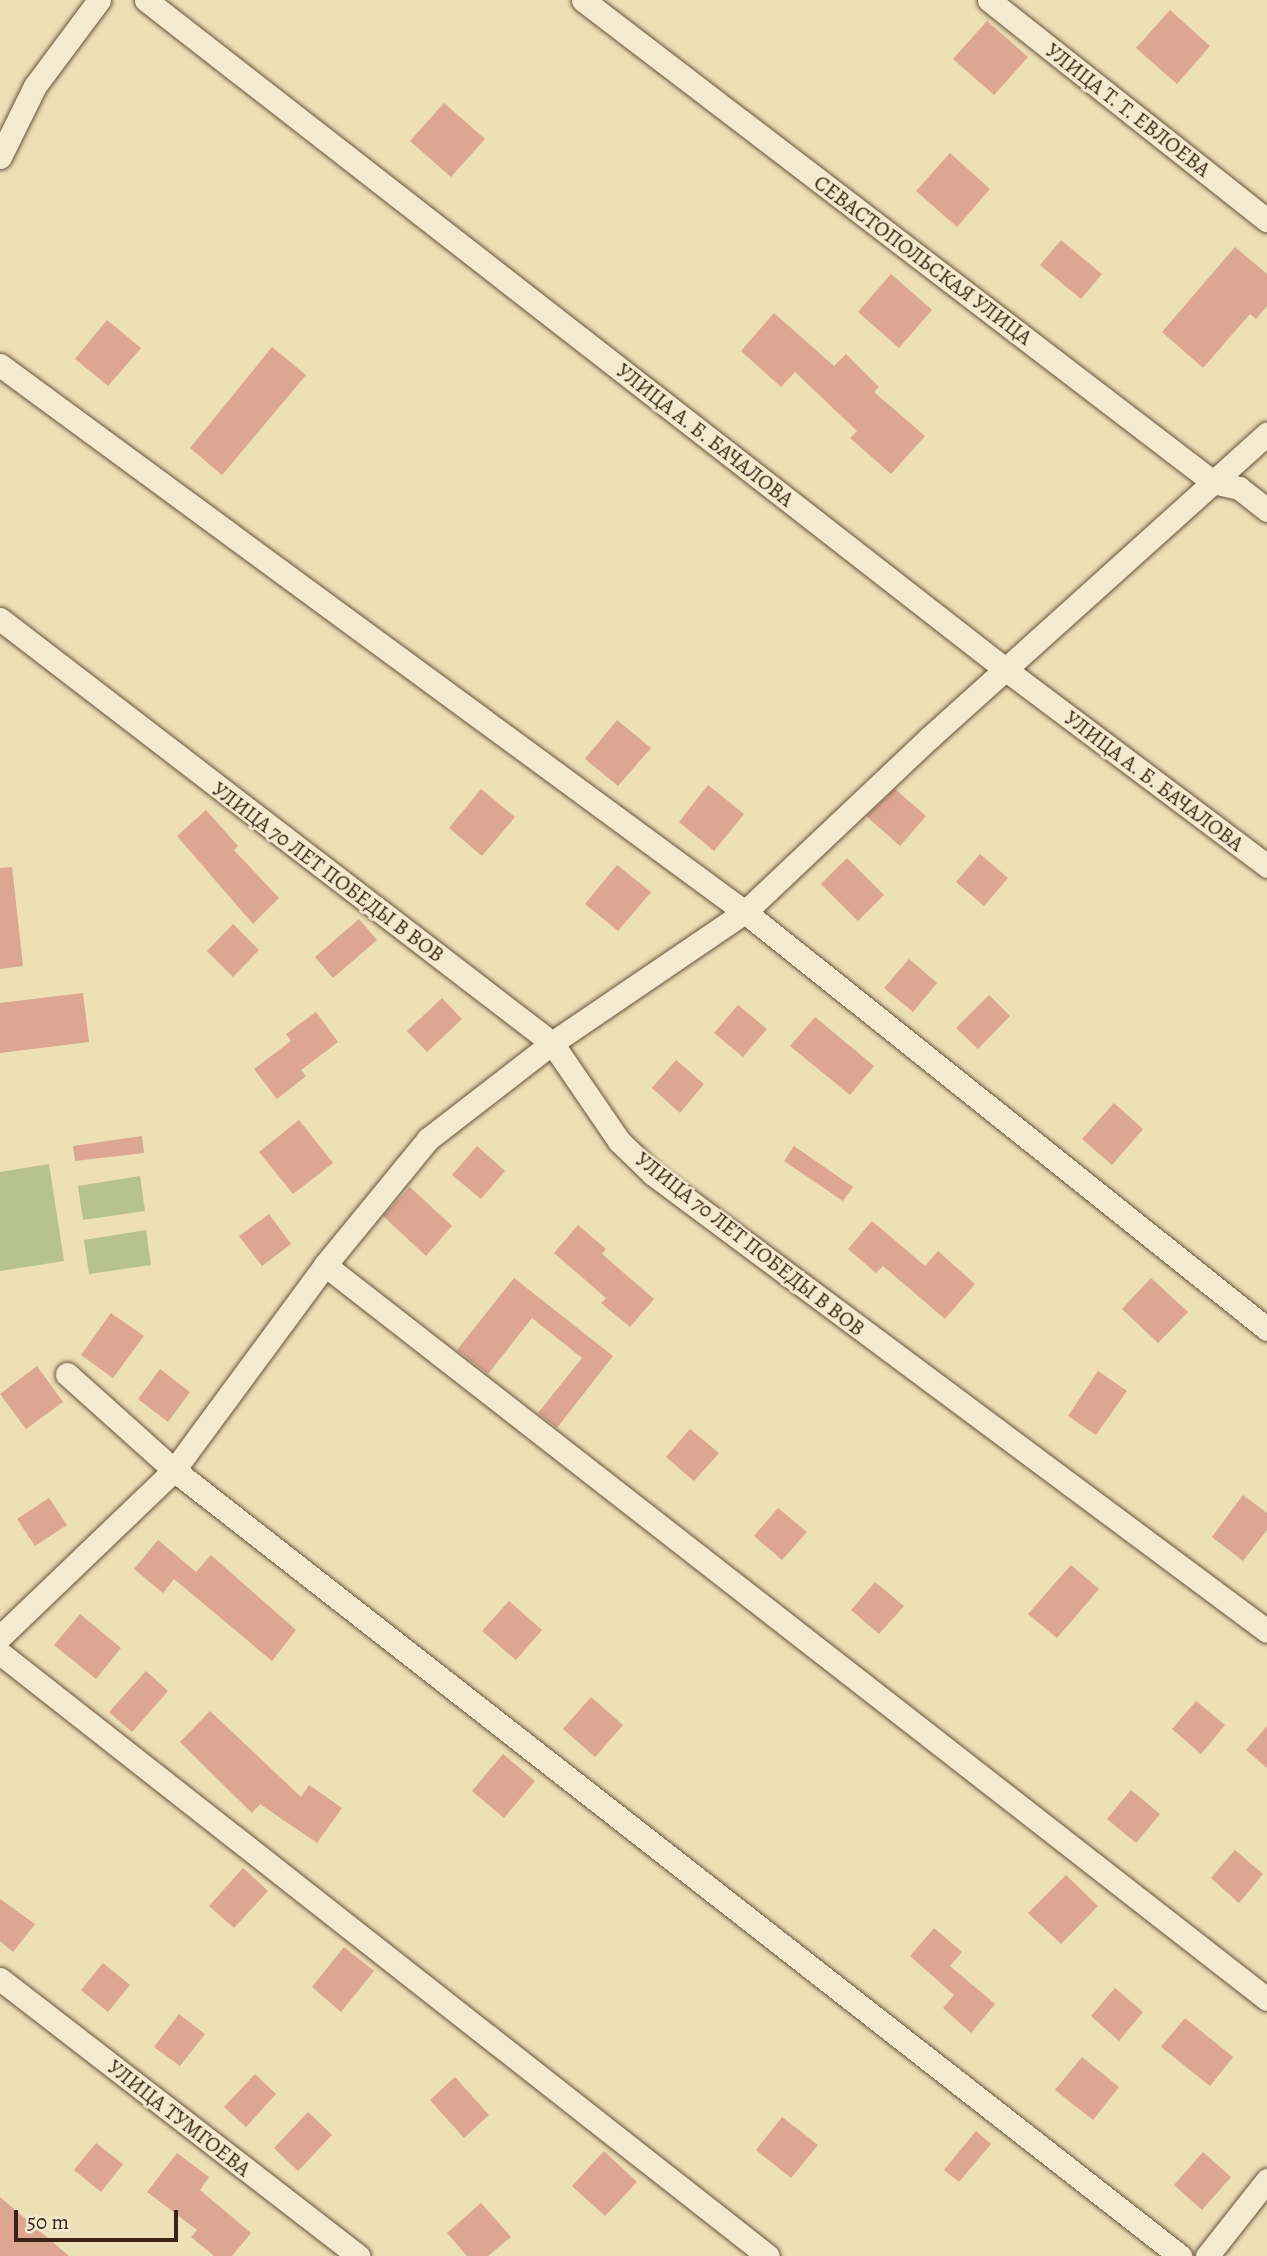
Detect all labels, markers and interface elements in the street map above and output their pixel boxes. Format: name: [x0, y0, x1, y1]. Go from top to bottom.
street label: УЛИЦА Т. Т. ЕВЛОЕВА: [1040, 38, 1216, 182]
street label: СЕВАСТОПОЛЬСКАЯ УЛИЦА: [809, 170, 1037, 350]
street label: УЛИЦА А. Б. БАЧАЛОВА: [611, 358, 799, 512]
street label: УЛИЦА А. Б. БАЧАЛОВА: [1059, 705, 1249, 857]
street label: УЛИЦА 70 ЛЕТ ПОБЕДЫ В ВОВ: [207, 776, 449, 968]
street label: УЛИЦА 70 ЛЕТ ПОБЕДЫ В ВОВ: [630, 1147, 870, 1341]
street label: УЛИЦА ТУМГОЕВА: [102, 2054, 256, 2182]
scale bar: [18, 2196, 182, 2240]
text: 50 m: [27, 2208, 69, 2236]

